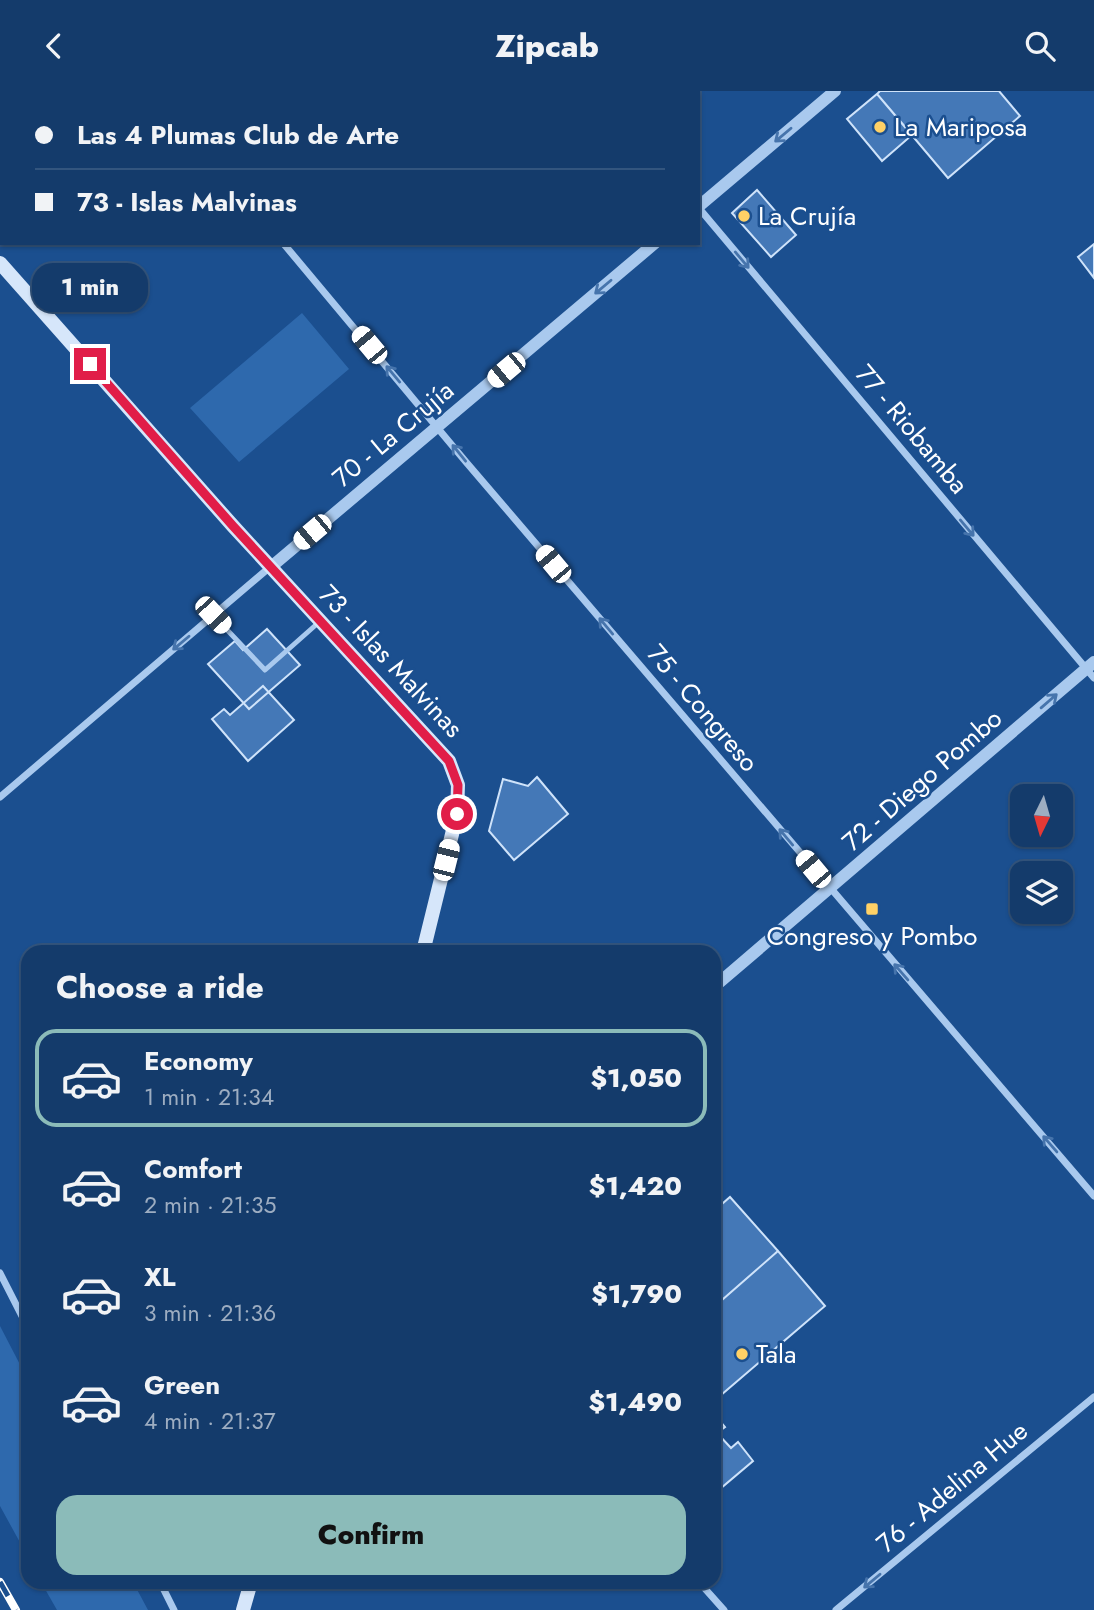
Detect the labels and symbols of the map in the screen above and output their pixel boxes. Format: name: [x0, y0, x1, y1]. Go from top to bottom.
place label: La Mariposa: [894, 108, 1027, 146]
marker: La Mariposa: [872, 119, 888, 135]
one-way arrow: [774, 127, 792, 143]
place label: La Crujía: [758, 197, 856, 235]
marker: La Crujía: [736, 208, 752, 224]
one-way arrow: [734, 250, 750, 268]
callout: 1 min: [32, 263, 148, 311]
one-way arrow: [594, 279, 612, 295]
car: [348, 322, 391, 368]
route end: [74, 348, 106, 380]
car: [484, 348, 529, 392]
street label: 77 - Riobamba: [846, 356, 978, 502]
one-way arrow: [385, 366, 401, 384]
street label: 70 - La Crujía: [324, 372, 462, 496]
one-way arrow: [451, 445, 467, 463]
car: [290, 510, 335, 554]
one-way arrow: [960, 518, 975, 536]
car: [532, 541, 575, 587]
street label: 73 - Islas Malvinas: [310, 576, 472, 746]
car: [191, 592, 236, 638]
one-way arrow: [598, 618, 614, 636]
one-way arrow: [173, 635, 191, 651]
street label: 75 - Congreso: [638, 636, 768, 780]
one-way arrow: [1040, 693, 1058, 709]
street label: 72 - Diego Pombo: [834, 700, 1010, 860]
north arrow: [1010, 784, 1073, 847]
route start: [441, 798, 473, 830]
one-way arrow: [778, 828, 794, 846]
car: [431, 837, 462, 883]
car: [792, 846, 835, 892]
marker: Congreso y Pombo: [864, 901, 880, 917]
place label: Congreso y Pombo: [766, 917, 978, 955]
one-way arrow: [893, 963, 909, 981]
one-way arrow: [1042, 1136, 1058, 1154]
place label: Tala: [756, 1335, 796, 1373]
marker: Tala: [734, 1346, 750, 1362]
street label: 76 - Adelina Hue: [868, 1412, 1036, 1562]
one-way arrow: [863, 1573, 881, 1589]

